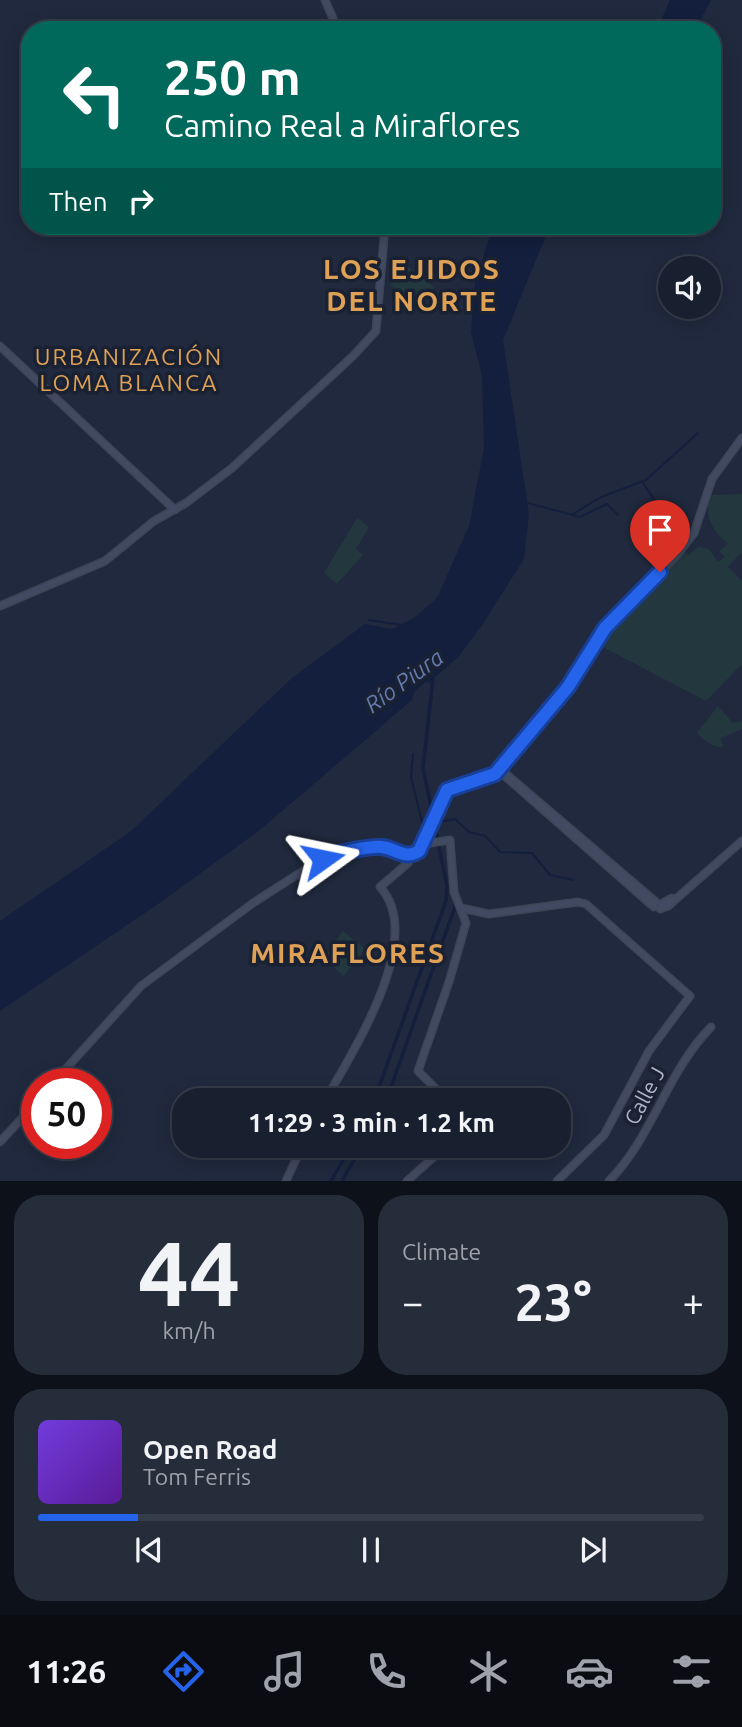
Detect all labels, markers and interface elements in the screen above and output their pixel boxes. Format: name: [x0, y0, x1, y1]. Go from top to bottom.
icon: left: [49, 49, 140, 140]
text: 250 m: [164, 49, 301, 104]
text: Camino Real a Miraflores: [164, 107, 520, 143]
icon: right: [122, 182, 160, 220]
text: Then: [49, 187, 108, 216]
district label: LOS EJIDOS DEL NORTE: [323, 253, 501, 316]
map controls: [658, 256, 721, 319]
button: sound: [658, 256, 721, 319]
district label: URBANIZACIÓN LOMA BLANCA: [35, 343, 223, 395]
pin: [630, 500, 690, 572]
icon: arrive: [641, 511, 679, 549]
water label: Río Piura: [360, 644, 448, 717]
position arrow: [286, 822, 360, 896]
district label: MIRAFLORES: [250, 937, 446, 968]
street label: Calle J: [619, 1063, 669, 1128]
speed limit sign: 50: [21, 1068, 112, 1159]
text: 11:29 · 3 min · 1.2 km: [248, 1108, 495, 1137]
text: 44: [138, 1221, 240, 1323]
text: Climate: [402, 1239, 481, 1264]
text: 23°: [514, 1273, 592, 1331]
text: −: [402, 1281, 423, 1323]
text: +: [683, 1281, 704, 1323]
text: km/h: [162, 1318, 216, 1343]
text: Open Road: [143, 1435, 277, 1464]
text: Tom Ferris: [143, 1464, 251, 1489]
icon: previous: [130, 1531, 168, 1569]
icon: pause: [352, 1531, 390, 1569]
icon: next: [574, 1531, 612, 1569]
icon: directions: [159, 1647, 208, 1696]
icon: music: [260, 1647, 309, 1696]
icon: phone: [362, 1647, 411, 1696]
icon: climate: [464, 1647, 513, 1696]
icon: car: [565, 1647, 614, 1696]
icon: filters: [667, 1647, 716, 1696]
text: 11:26: [26, 1653, 106, 1689]

